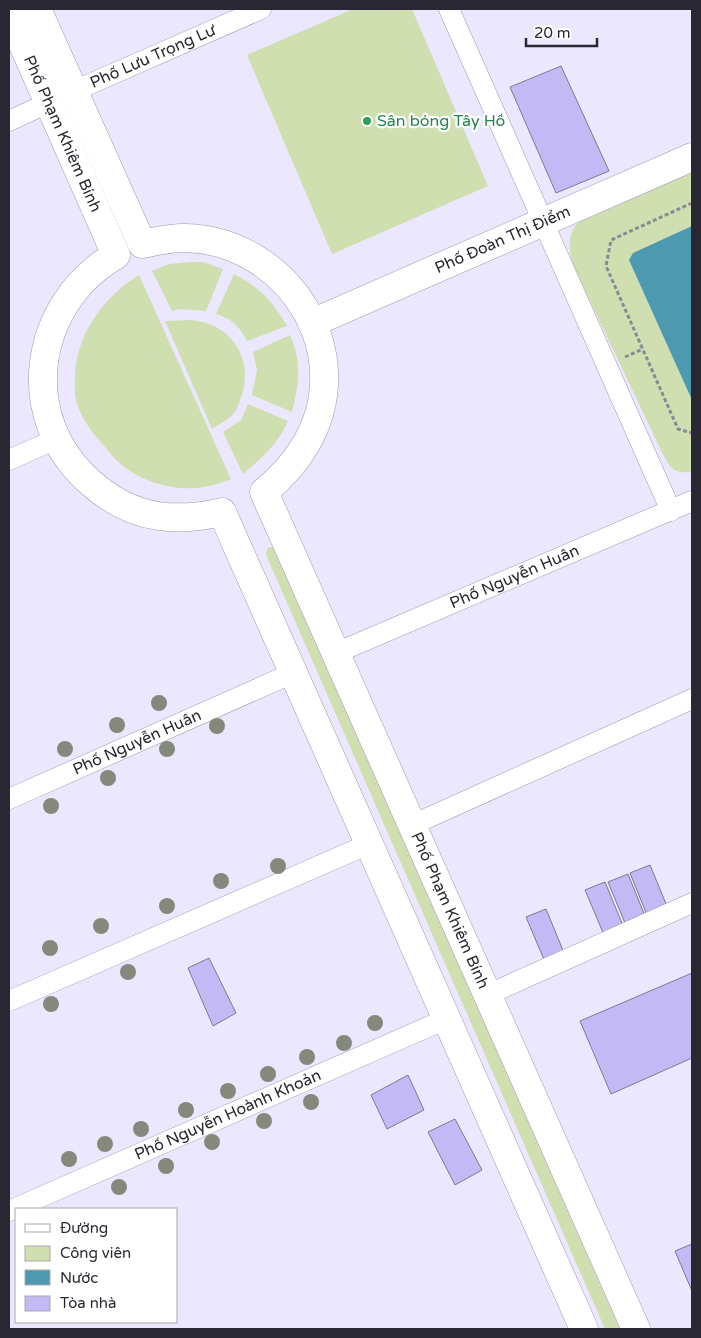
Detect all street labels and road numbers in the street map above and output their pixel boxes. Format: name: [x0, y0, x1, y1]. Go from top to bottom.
street label: Phố Lưu Trọng Lư: [87, 20, 220, 93]
street label: Phố Phạm Khiêm Bính: [19, 52, 106, 215]
street label: Phố Đoàn Thị Điểm: [432, 201, 574, 278]
street label: Phố Nguyễn Huân: [447, 540, 582, 613]
street label: Phố Nguyễn Huân: [70, 705, 204, 779]
street label: Phố Phạm Khiêm Bính: [406, 829, 493, 992]
street label: Phố Nguyễn Hoành Khoản: [132, 1065, 324, 1165]

